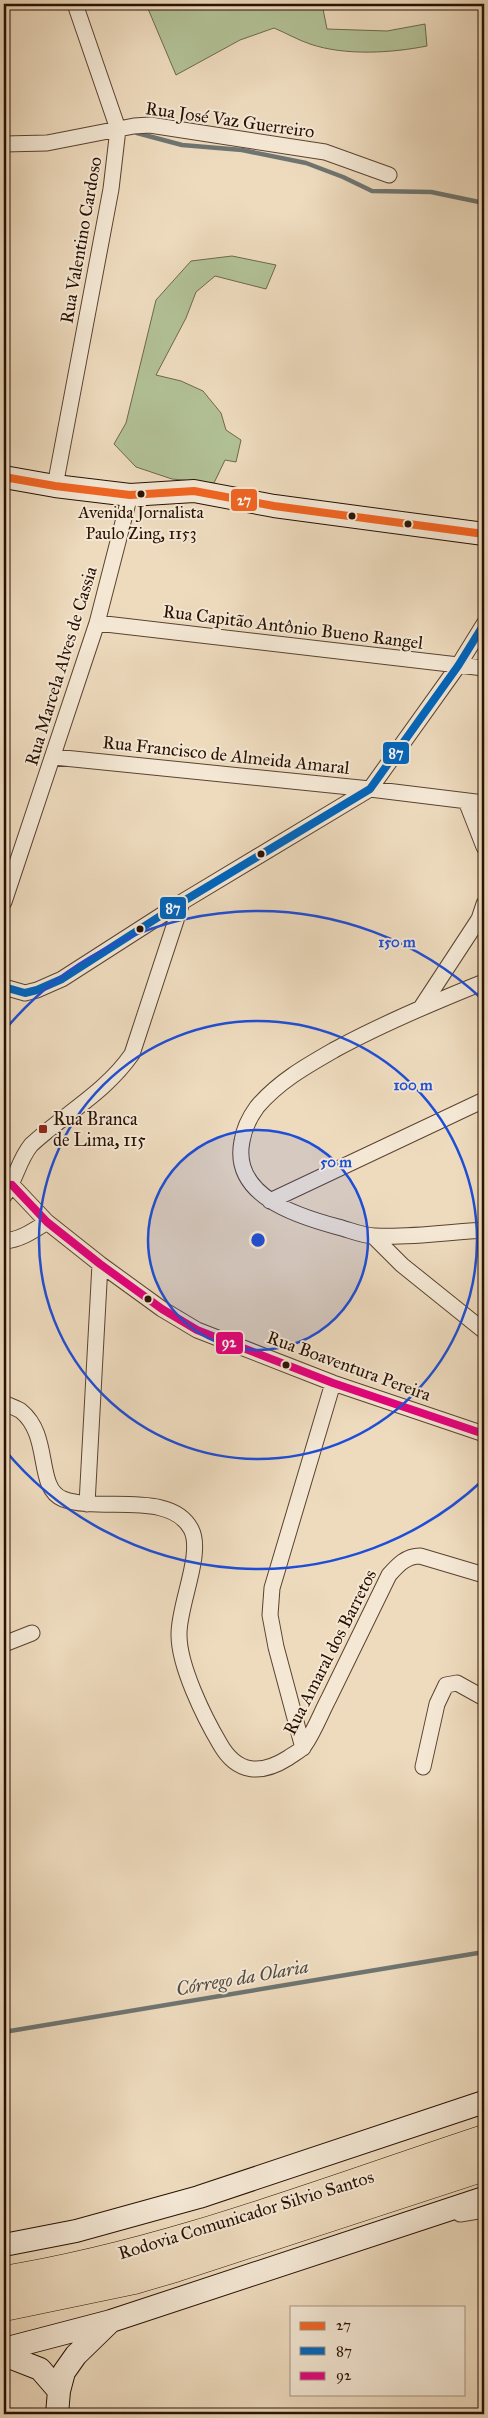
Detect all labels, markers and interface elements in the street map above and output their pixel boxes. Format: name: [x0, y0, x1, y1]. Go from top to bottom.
street label: Rua José Vaz Guerreiro: [144, 97, 316, 144]
street label: Rua Valentino Cardoso: [55, 155, 107, 325]
line badge: 27: [230, 488, 258, 512]
marker: Avenida Jornalista Paulo Zing, 1153: [136, 489, 146, 499]
text: 27: [237, 492, 252, 509]
place label: Avenida Jornalista Paulo Zing, 1153: [77, 502, 205, 544]
unlabelled marker: [347, 511, 357, 521]
unlabelled marker: [403, 519, 413, 529]
street label: Rua Marcela Alves de Cassia: [20, 563, 102, 768]
street label: Rua Capitão Antônio Bueno Rangel: [162, 600, 424, 655]
street label: Rua Francisco de Almeida Amaral: [101, 731, 351, 779]
line badge: 87: [382, 741, 410, 765]
text: 87: [389, 745, 404, 762]
unlabelled marker: [256, 849, 266, 859]
line badge: 87: [159, 896, 187, 920]
text: 87: [166, 900, 181, 917]
unlabelled marker: [135, 924, 145, 934]
text: 150 m: [378, 933, 416, 951]
text: 100 m: [393, 1076, 433, 1094]
place label: Rua Branca de Lima, 115: [53, 1108, 146, 1151]
marker: Rua Branca de Lima, 115: [37, 1123, 49, 1135]
text: 50 m: [320, 1153, 352, 1171]
centre of rings: [249, 1231, 267, 1249]
unlabelled marker: [143, 1294, 153, 1304]
street label: Rua Boaventura Pereira: [264, 1326, 434, 1406]
line badge: 92: [215, 1331, 244, 1355]
text: 92: [222, 1334, 237, 1352]
unlabelled marker: [281, 1360, 291, 1370]
street label: Rua Amaral dos Barretos: [279, 1566, 381, 1738]
water label: Córrego da Olaria: [174, 1955, 310, 2000]
street label: Rodovia Comunicador Silvio Santos: [116, 2166, 376, 2264]
legend: [290, 2306, 466, 2396]
text: 27: [336, 2316, 351, 2334]
text: 87: [336, 2342, 352, 2360]
text: 92: [336, 2366, 352, 2384]

